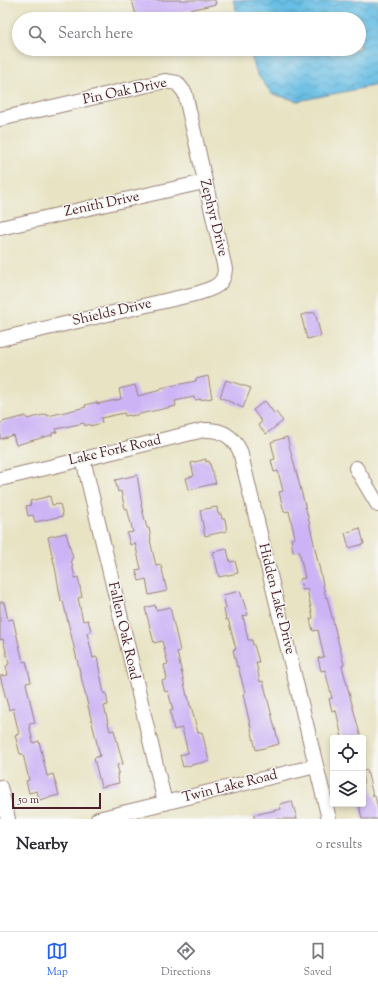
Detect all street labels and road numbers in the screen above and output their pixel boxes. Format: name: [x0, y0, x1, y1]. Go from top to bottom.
street label: Pin Oak Drive: [81, 73, 169, 111]
street label: Zephyr Drive: [194, 177, 232, 259]
street label: Zenith Drive: [63, 187, 141, 223]
street label: Shields Drive: [70, 294, 154, 332]
street label: Lake Fork Road: [67, 431, 163, 471]
street label: Hidden Lake Drive: [253, 541, 299, 657]
street label: Fallen Oak Road: [102, 580, 144, 682]
street label: Twin Lake Road: [180, 765, 280, 809]

